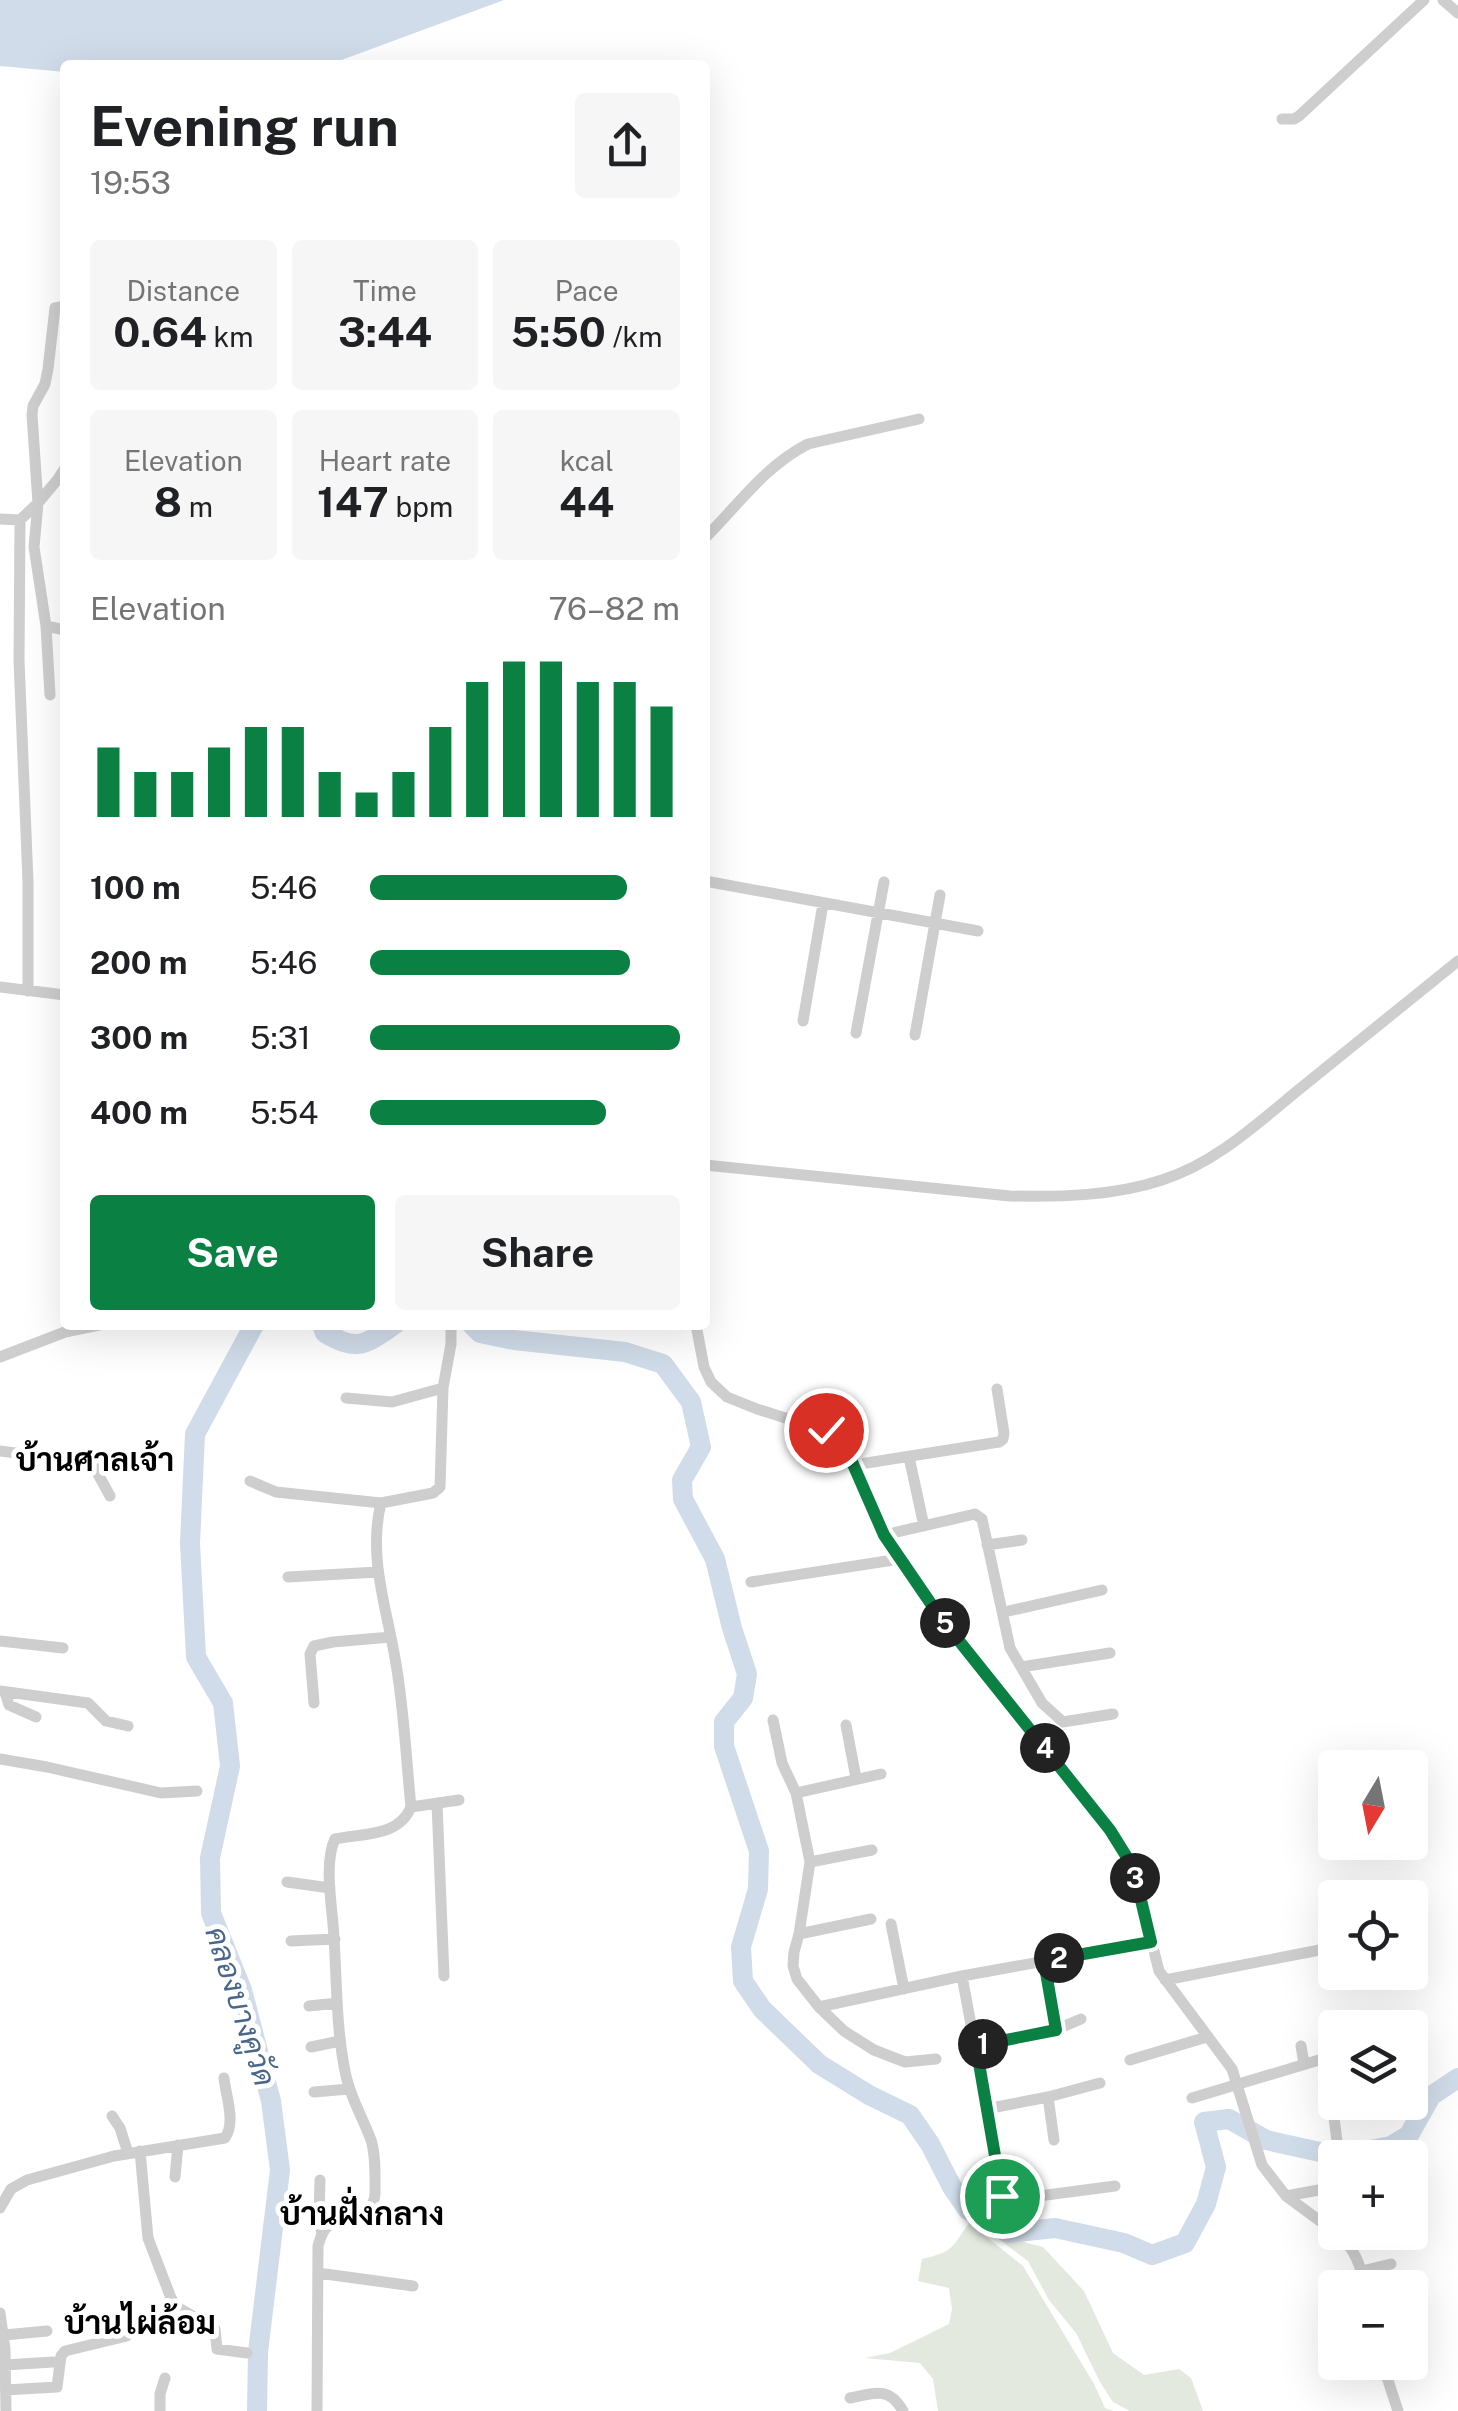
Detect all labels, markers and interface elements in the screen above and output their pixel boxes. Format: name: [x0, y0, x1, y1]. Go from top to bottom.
button: share: [575, 93, 680, 198]
text: Evening run: [90, 94, 399, 158]
text: 19:53: [90, 164, 171, 201]
text: Distance: [127, 274, 240, 307]
text: Time: [353, 274, 417, 307]
text: Pace: [555, 274, 619, 307]
text: 0.64: [113, 307, 207, 356]
text: 3:44: [338, 307, 432, 356]
text: 5:50: [511, 307, 606, 356]
text: km: [207, 320, 253, 353]
text: /km: [606, 320, 662, 353]
text: Elevation: [124, 444, 243, 477]
text: Heart rate: [319, 444, 451, 477]
text: kcal: [560, 444, 614, 477]
text: 8: [154, 477, 182, 526]
text: 147: [317, 477, 389, 526]
text: 44: [559, 477, 614, 526]
text: m: [182, 490, 213, 523]
text: bpm: [389, 490, 453, 523]
text: Elevation: [90, 590, 226, 627]
text: 76–82 m: [548, 590, 680, 627]
text: 100 m: [90, 869, 181, 906]
text: 5:46: [250, 869, 318, 906]
text: 200 m: [90, 944, 187, 981]
text: 5:46: [250, 944, 318, 981]
text: 300 m: [90, 1019, 188, 1056]
text: 5:31: [250, 1019, 311, 1056]
text: 400 m: [90, 1094, 188, 1131]
text: 5:54: [250, 1094, 318, 1131]
button: Save: [90, 1195, 375, 1310]
button: Share: [395, 1195, 680, 1310]
pin: [784, 1388, 869, 1473]
icon: check: [799, 1403, 854, 1458]
district label: บ้านศาลเจ้า: [16, 1440, 174, 1478]
pin: 5: [920, 1598, 970, 1648]
text: 5: [936, 1606, 954, 1639]
pin: 4: [1020, 1723, 1070, 1773]
text: 4: [1036, 1731, 1054, 1764]
north arrow: [1318, 1750, 1428, 1860]
map controls: [1318, 1750, 1428, 2380]
pin: 3: [1110, 1853, 1160, 1903]
text: 3: [1126, 1861, 1144, 1894]
button: locate: [1318, 1880, 1428, 1990]
water label: คลองบางคูวัด: [195, 1922, 284, 2091]
pin: 2: [1034, 1933, 1084, 1983]
text: 2: [1050, 1941, 1068, 1974]
button: layers: [1318, 2010, 1428, 2120]
pin: 1: [958, 2019, 1008, 2069]
text: 1: [977, 2027, 989, 2060]
button: +: [1318, 2140, 1428, 2250]
pin: [960, 2154, 1045, 2239]
icon: arrive: [975, 2169, 1030, 2224]
district label: บ้านฝั่งกลาง: [280, 2186, 444, 2232]
button: −: [1318, 2270, 1428, 2380]
district label: บ้านไผ่ล้อม: [64, 2301, 216, 2341]

